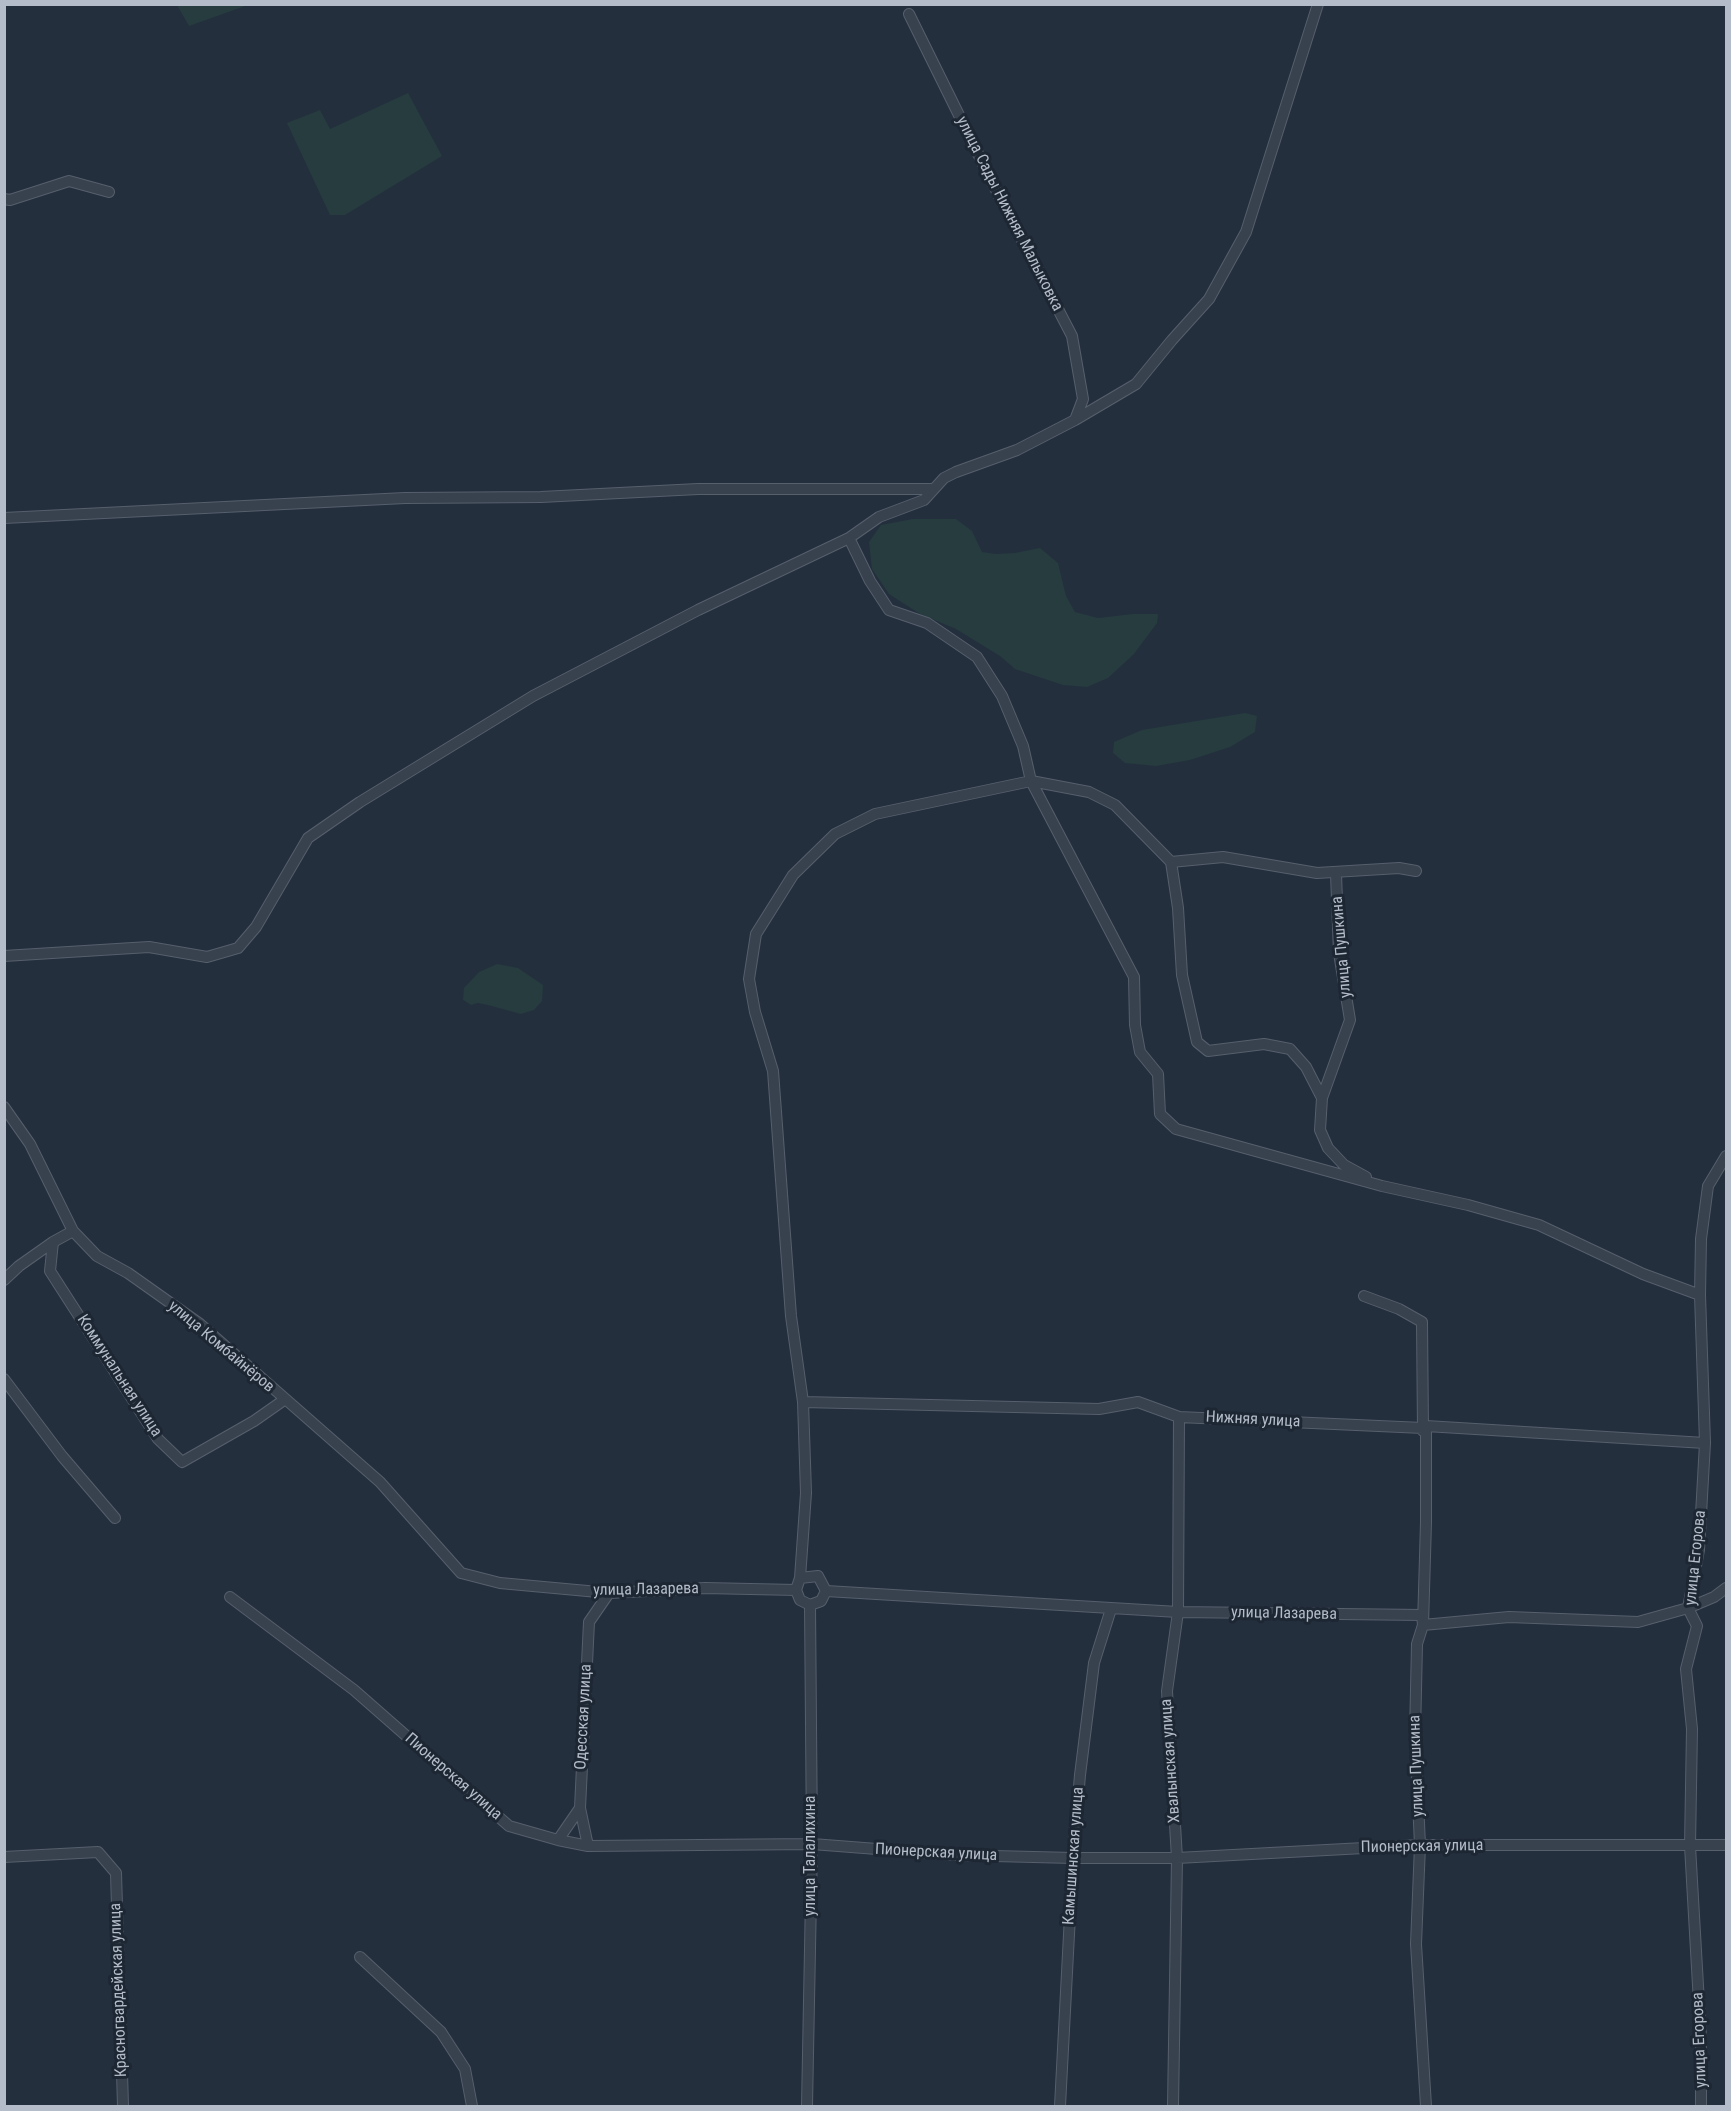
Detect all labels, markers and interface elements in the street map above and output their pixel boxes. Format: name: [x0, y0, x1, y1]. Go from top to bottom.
street label: улица Сады Нижняя Малыковка: [951, 113, 1067, 315]
street label: улица Пушкина: [1328, 895, 1356, 999]
street label: улица Комбайнёров: [164, 1297, 278, 1397]
street label: Коммунальная улица: [72, 1311, 166, 1441]
street label: Нижняя улица: [1205, 1408, 1301, 1432]
street label: улица Егорова: [1681, 1509, 1711, 1607]
street label: улица Лазарева: [593, 1579, 699, 1601]
street label: улица Лазарева: [1231, 1603, 1337, 1625]
street label: Одесская улица: [572, 1664, 596, 1770]
street label: Хвалынская улица: [1157, 1698, 1185, 1824]
street label: улица Пушкина: [1406, 1715, 1428, 1817]
street label: Пионерская улица: [400, 1730, 506, 1824]
street label: Камышинская улица: [1060, 1786, 1088, 1926]
street label: улица Талалихина: [801, 1796, 821, 1916]
street label: Пионерская улица: [1361, 1836, 1483, 1858]
street label: Пионерская улица: [874, 1840, 998, 1866]
street label: Красногвардейская улица: [106, 1903, 132, 2077]
street label: улица Егорова: [1689, 1992, 1711, 2088]

